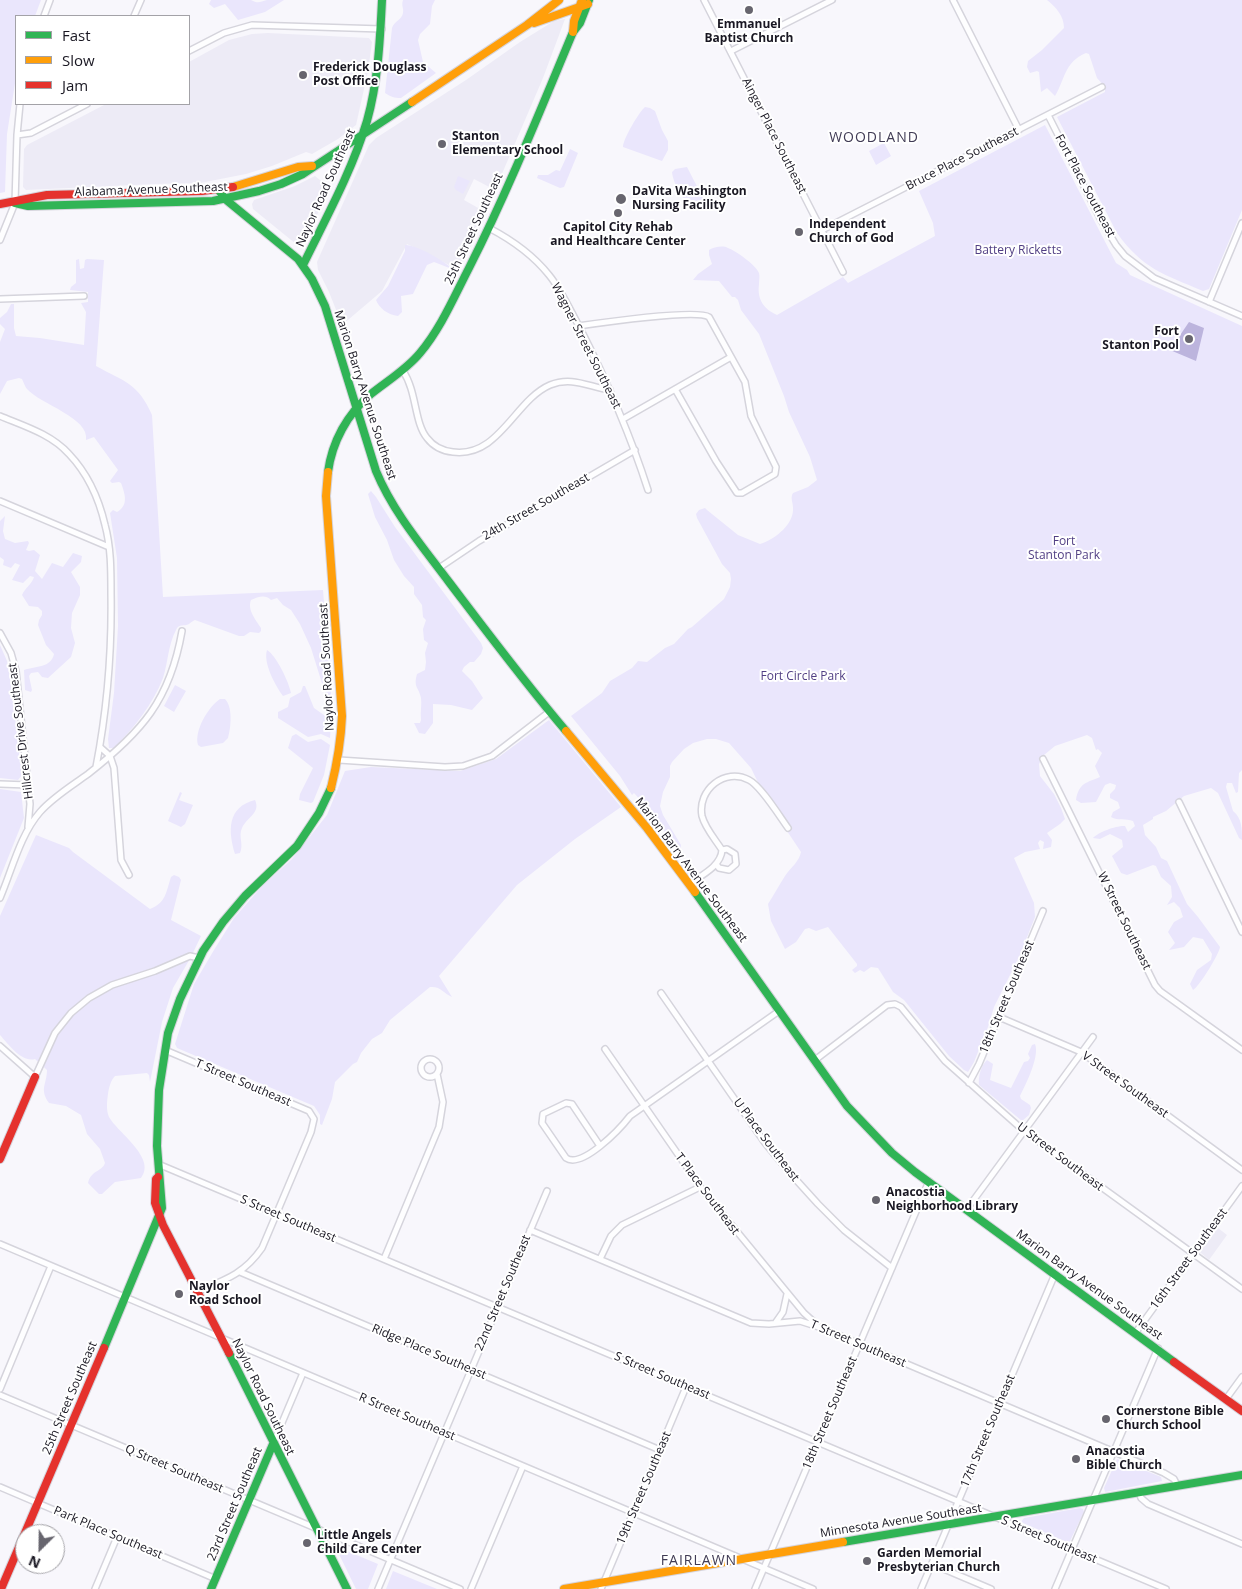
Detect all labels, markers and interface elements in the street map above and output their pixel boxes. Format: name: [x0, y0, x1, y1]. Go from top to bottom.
marker: Emmanuel Baptist Church: [743, 4, 755, 16]
legend: [15, 15, 190, 105]
place label: Emmanuel Baptist Church: [705, 18, 793, 46]
text: Fast: [62, 25, 91, 45]
text: Slow: [62, 50, 95, 70]
place label: Frederick Douglass Post Office: [313, 61, 426, 89]
marker: Frederick Douglass Post Office: [297, 69, 309, 81]
text: Jam: [62, 75, 88, 95]
street label: Ainger Place Southeast: [739, 76, 809, 196]
street label: Bruce Place Southeast: [903, 124, 1021, 194]
street label: Naylor Road Southeast: [293, 127, 359, 249]
place label: Stanton Elementary School: [452, 130, 563, 158]
district label: WOODLAND: [828, 130, 920, 146]
street label: Fort Place Southeast: [1052, 132, 1118, 240]
marker: Stanton Elementary School: [436, 138, 448, 150]
street label: 25th Street Southeast: [442, 171, 506, 287]
street label: Alabama Avenue Southeast: [74, 180, 228, 200]
place label: DaVita Washington Nursing Facility: [632, 185, 747, 213]
marker: DaVita Washington Nursing Facility: [614, 192, 628, 206]
marker: Capitol City Rehab and Healthcare Center: [612, 207, 624, 219]
place label: Independent Church of God: [809, 218, 894, 246]
place label: Capitol City Rehab and Healthcare Center: [550, 221, 686, 249]
marker: Independent Church of God: [793, 226, 805, 238]
park label: Battery Ricketts: [974, 244, 1062, 258]
street label: Wagner Street Southeast: [548, 281, 624, 411]
street label: Marion Barry Avenue Southeast: [331, 308, 399, 482]
place label: Fort Stanton Pool: [1102, 325, 1179, 353]
marker: Fort Stanton Pool: [1183, 333, 1195, 345]
street label: 24th Street Southeast: [480, 470, 592, 544]
park label: Fort Stanton Park: [1028, 535, 1100, 563]
street label: Naylor Road Southeast: [316, 603, 338, 731]
street label: Hillcrest Drive Southeast: [5, 662, 37, 800]
park label: Fort Circle Park: [761, 670, 845, 684]
street label: Marion Barry Avenue Southeast: [632, 795, 750, 945]
street label: W Street Southeast: [1094, 870, 1154, 972]
street label: 18th Street Southeast: [977, 938, 1037, 1056]
street label: V Street Southeast: [1079, 1049, 1171, 1121]
street label: T Street Southeast: [193, 1056, 293, 1110]
street label: U Place Southeast: [730, 1096, 802, 1184]
street label: U Street Southeast: [1014, 1120, 1106, 1194]
street label: T Place Southeast: [672, 1150, 742, 1238]
place label: Anacostia Neighborhood Library: [886, 1186, 1018, 1214]
street label: S Street Southeast: [238, 1192, 338, 1246]
marker: Anacostia Neighborhood Library: [870, 1194, 882, 1206]
street label: 16th Street Southeast: [1148, 1206, 1230, 1312]
street label: Marion Barry Avenue Southeast: [1013, 1227, 1165, 1343]
street label: 22nd Street Southeast: [472, 1233, 534, 1353]
place label: Naylor Road School: [189, 1280, 261, 1308]
marker: Naylor Road School: [173, 1288, 185, 1300]
street label: T Street Southeast: [808, 1317, 908, 1371]
street label: Ridge Place Southeast: [370, 1321, 488, 1383]
street label: Naylor Road Southeast: [228, 1336, 298, 1458]
street label: 25th Street Southeast: [40, 1339, 100, 1457]
street label: S Street Southeast: [612, 1349, 712, 1403]
street label: 18th Street Southeast: [800, 1354, 860, 1472]
street label: 17th Street Southeast: [958, 1372, 1018, 1490]
street label: R Street Southeast: [357, 1390, 457, 1444]
place label: Cornerstone Bible Church School: [1116, 1405, 1224, 1433]
marker: Cornerstone Bible Church School: [1100, 1413, 1112, 1425]
street label: 19th Street Southeast: [614, 1429, 674, 1547]
street label: Q Street Southeast: [123, 1442, 225, 1496]
street label: 23rd Street Southeast: [205, 1445, 265, 1563]
place label: Anacostia Bible Church: [1086, 1445, 1162, 1473]
marker: Anacostia Bible Church: [1070, 1453, 1082, 1465]
street label: Minnesota Avenue Southeast: [819, 1501, 983, 1541]
street label: Park Place Southeast: [51, 1504, 165, 1562]
street label: S Street Southeast: [999, 1513, 1099, 1567]
north arrow: [15, 1524, 65, 1574]
place label: Little Angels Child Care Center: [317, 1529, 421, 1557]
marker: Little Angels Child Care Center: [301, 1537, 313, 1549]
place label: Garden Memorial Presbyterian Church: [877, 1547, 1000, 1575]
text: N: [25, 1551, 43, 1573]
district label: FAIRLAWN: [660, 1553, 738, 1569]
marker: Garden Memorial Presbyterian Church: [861, 1555, 873, 1567]

